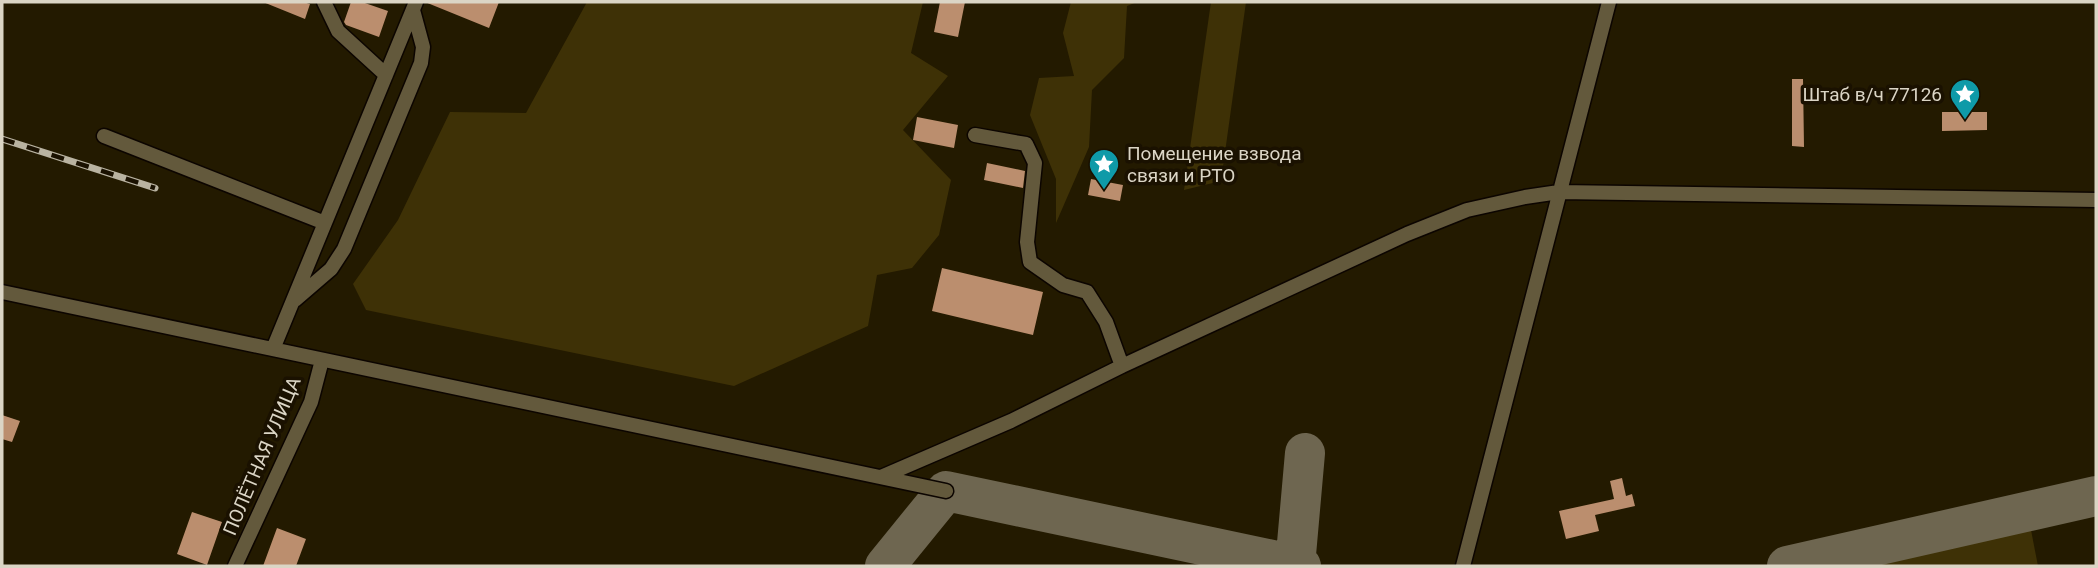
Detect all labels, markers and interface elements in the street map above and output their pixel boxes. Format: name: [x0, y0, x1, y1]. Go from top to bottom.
place icon: Штаб в/ч 77126: [1948, 77, 1982, 121]
place label: Штаб в/ч 77126: [1802, 83, 1942, 106]
place label: Помещение взвода связи и РТО: [1127, 142, 1302, 187]
place icon: Помещение взвода связи и РТО: [1087, 147, 1121, 191]
street label: ПОЛЁТНАЯ УЛИЦА: [218, 373, 306, 539]

